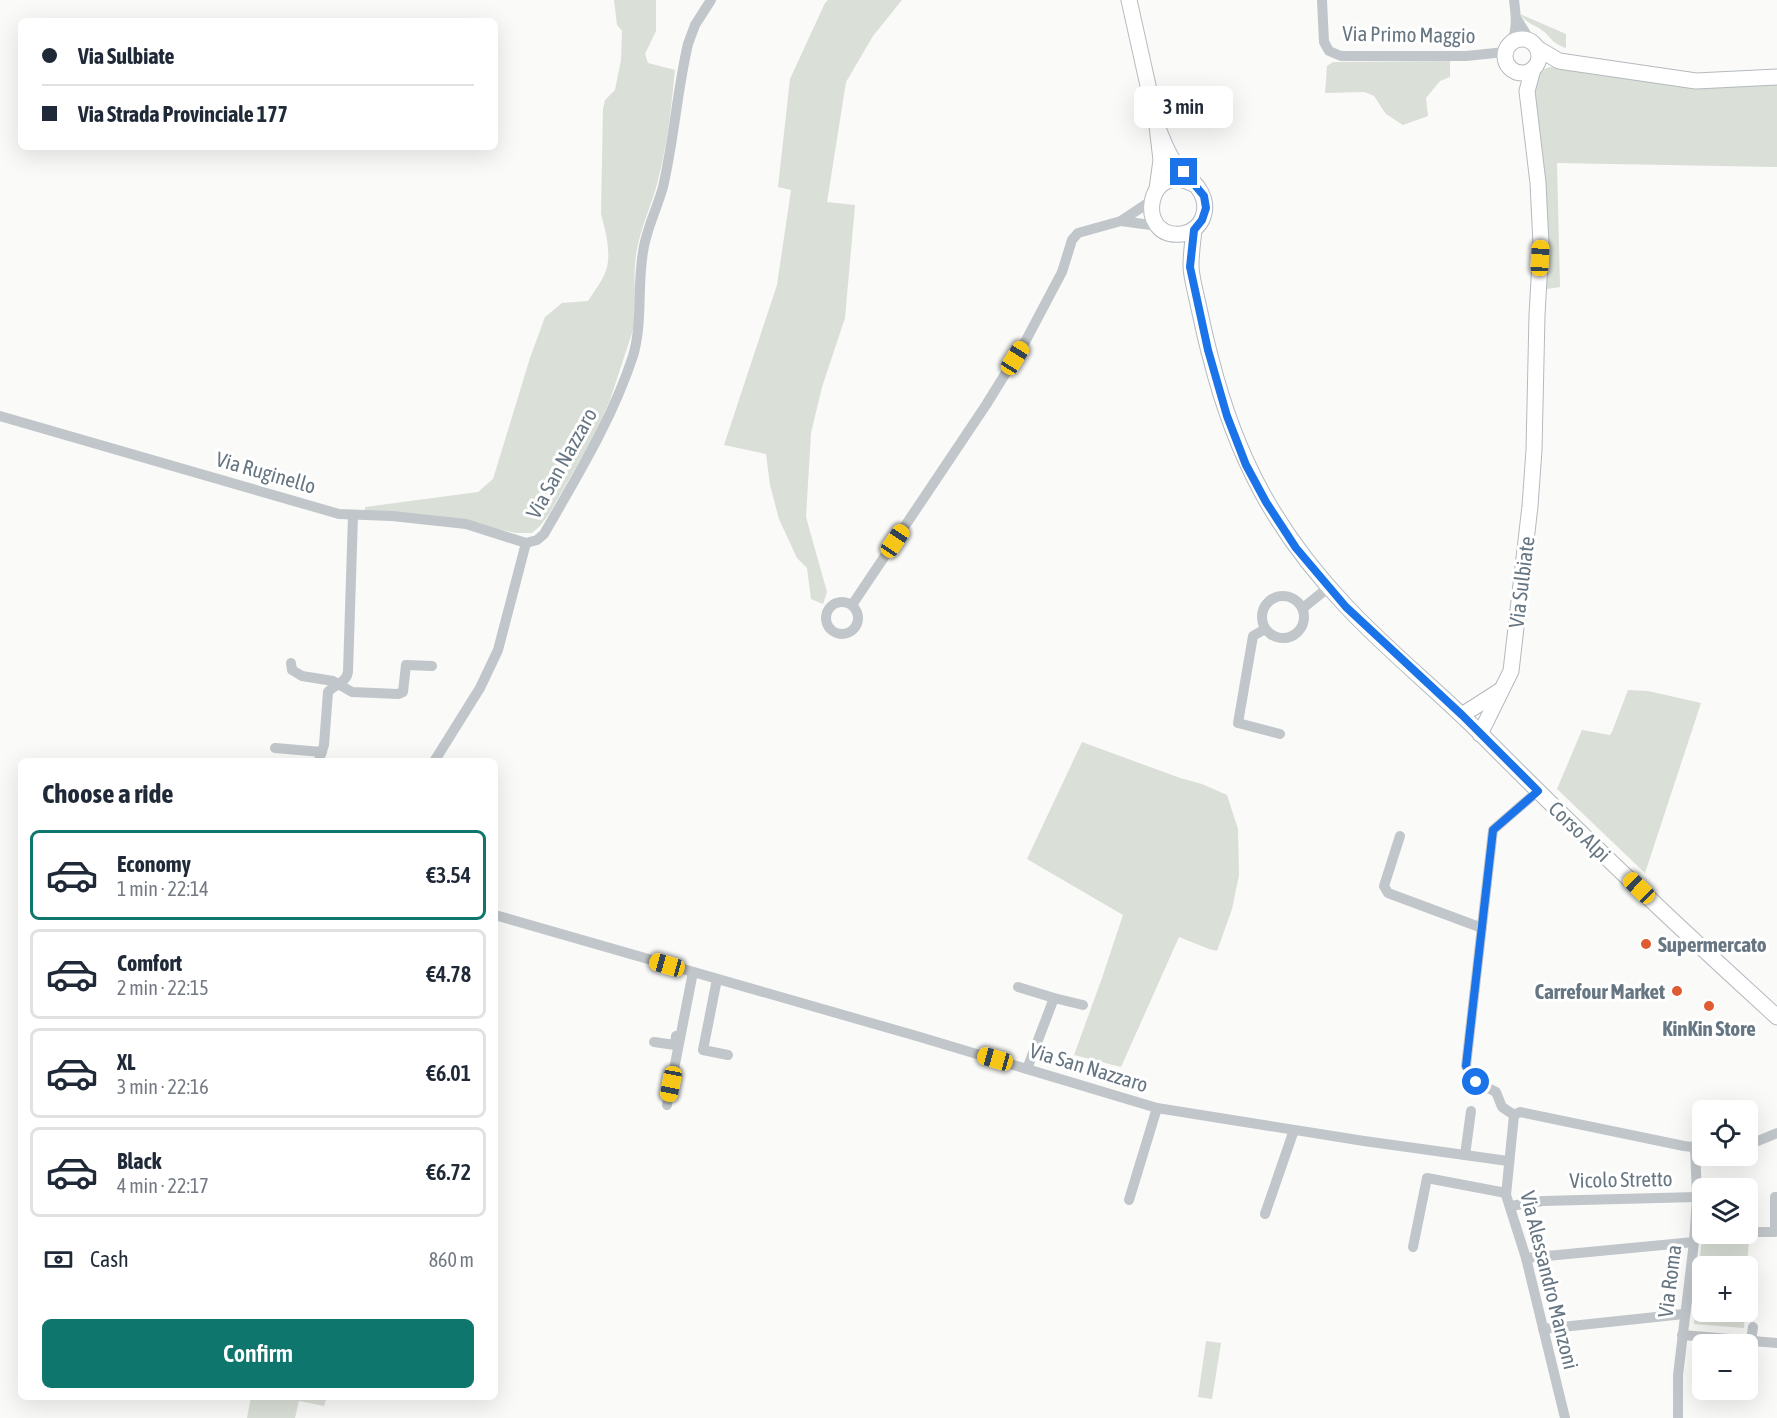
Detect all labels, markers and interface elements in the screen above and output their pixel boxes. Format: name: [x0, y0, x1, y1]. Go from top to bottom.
street label: Via Primo Maggio: [1342, 21, 1476, 47]
text: Via Sulbiate: [78, 43, 175, 69]
callout: 3 min: [1134, 85, 1234, 127]
text: 3 min: [1163, 95, 1204, 118]
text: Via Strada Provinciale 177: [78, 101, 288, 127]
route end: [1170, 158, 1197, 185]
car: [1530, 240, 1550, 276]
car: [998, 338, 1032, 378]
street label: Via San Nazzaro: [521, 404, 601, 522]
street label: Via Ruginello: [213, 446, 319, 498]
car: [877, 521, 913, 561]
street label: Via Sulbiate: [1503, 535, 1539, 629]
text: Choose a ride: [42, 778, 174, 809]
street label: Corso Alpi: [1544, 796, 1616, 866]
icon: car: [45, 848, 99, 902]
text: Economy: [117, 851, 191, 877]
text: €3.54: [426, 862, 471, 888]
car: [1620, 869, 1658, 907]
text: 1 min · 22:14: [117, 877, 209, 900]
place label: Supermercato: [1658, 932, 1767, 956]
marker: Supermercato: [1639, 937, 1653, 951]
icon: car: [45, 947, 99, 1001]
text: Comfort: [117, 950, 182, 976]
car: [647, 951, 687, 979]
text: €4.78: [426, 961, 471, 987]
text: 2 min · 22:15: [117, 976, 209, 999]
place label: Carrefour Market: [1535, 979, 1665, 1003]
marker: Carrefour Market: [1670, 984, 1684, 998]
marker: KinKin Store: [1702, 999, 1716, 1013]
place label: KinKin Store: [1662, 1016, 1756, 1040]
street label: Via San Nazzaro: [1027, 1038, 1151, 1096]
car: [975, 1045, 1015, 1073]
icon: car: [45, 1046, 99, 1100]
text: XL: [117, 1049, 135, 1075]
text: €6.01: [426, 1060, 471, 1086]
car: [659, 1065, 683, 1103]
route start: [1462, 1068, 1489, 1095]
text: 3 min · 22:16: [117, 1075, 209, 1098]
map controls: [1692, 1100, 1758, 1400]
button: locate: [1692, 1100, 1758, 1166]
icon: car: [45, 1145, 99, 1199]
text: Black: [117, 1148, 161, 1174]
text: €6.72: [426, 1159, 471, 1185]
street label: Vicolo Stretto: [1569, 1166, 1673, 1192]
text: 4 min · 22:17: [117, 1174, 209, 1197]
button: layers: [1692, 1178, 1758, 1244]
street label: Via Alessandro Manzoni: [1516, 1188, 1584, 1372]
icon: cash: [42, 1243, 75, 1276]
street label: Via Roma: [1653, 1243, 1685, 1319]
text: Cash: [90, 1246, 129, 1272]
text: 860 m: [429, 1248, 474, 1271]
button: +: [1692, 1256, 1758, 1322]
button: Confirm: [42, 1319, 474, 1388]
button: −: [1692, 1334, 1758, 1400]

